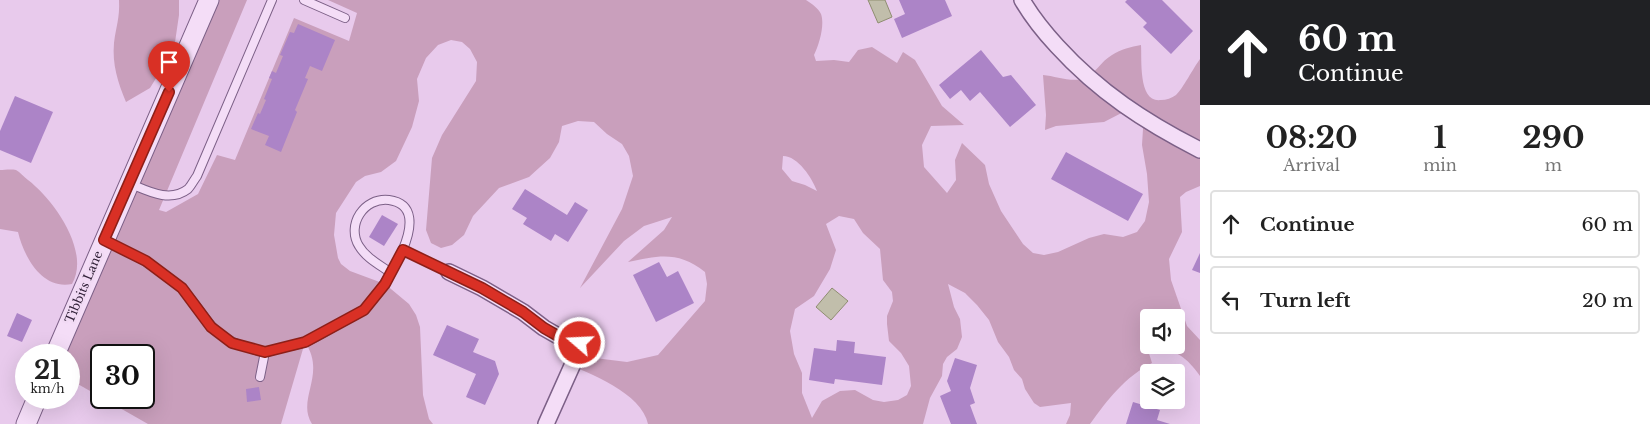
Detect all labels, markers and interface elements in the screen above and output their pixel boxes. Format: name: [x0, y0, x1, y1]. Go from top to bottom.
text: 60 m: [1298, 17, 1396, 60]
icon: ahead: [1215, 20, 1280, 85]
pin: [148, 41, 190, 92]
icon: arrive: [155, 48, 183, 76]
text: Continue: [1298, 60, 1404, 87]
text: 08:20: [1265, 119, 1358, 156]
text: 1: [1433, 119, 1447, 156]
text: 290: [1522, 119, 1585, 156]
text: Arrival: [1283, 155, 1340, 175]
text: min: [1423, 155, 1457, 175]
text: m: [1545, 155, 1562, 175]
icon: ahead: [1217, 210, 1245, 238]
text: Continue: [1260, 213, 1355, 236]
text: 60 m: [1581, 213, 1633, 236]
street label: Tibbits Lane: [62, 248, 106, 325]
icon: left: [1217, 286, 1245, 314]
text: Turn left: [1260, 289, 1351, 312]
text: 20 m: [1582, 289, 1633, 312]
map controls: [1140, 309, 1185, 409]
button: sound: [1140, 309, 1185, 354]
position arrow: [553, 316, 605, 368]
speed limit sign: 30: [90, 344, 155, 409]
text: 21: [34, 355, 61, 386]
button: layers: [1140, 364, 1185, 409]
text: km/h: [30, 381, 65, 396]

